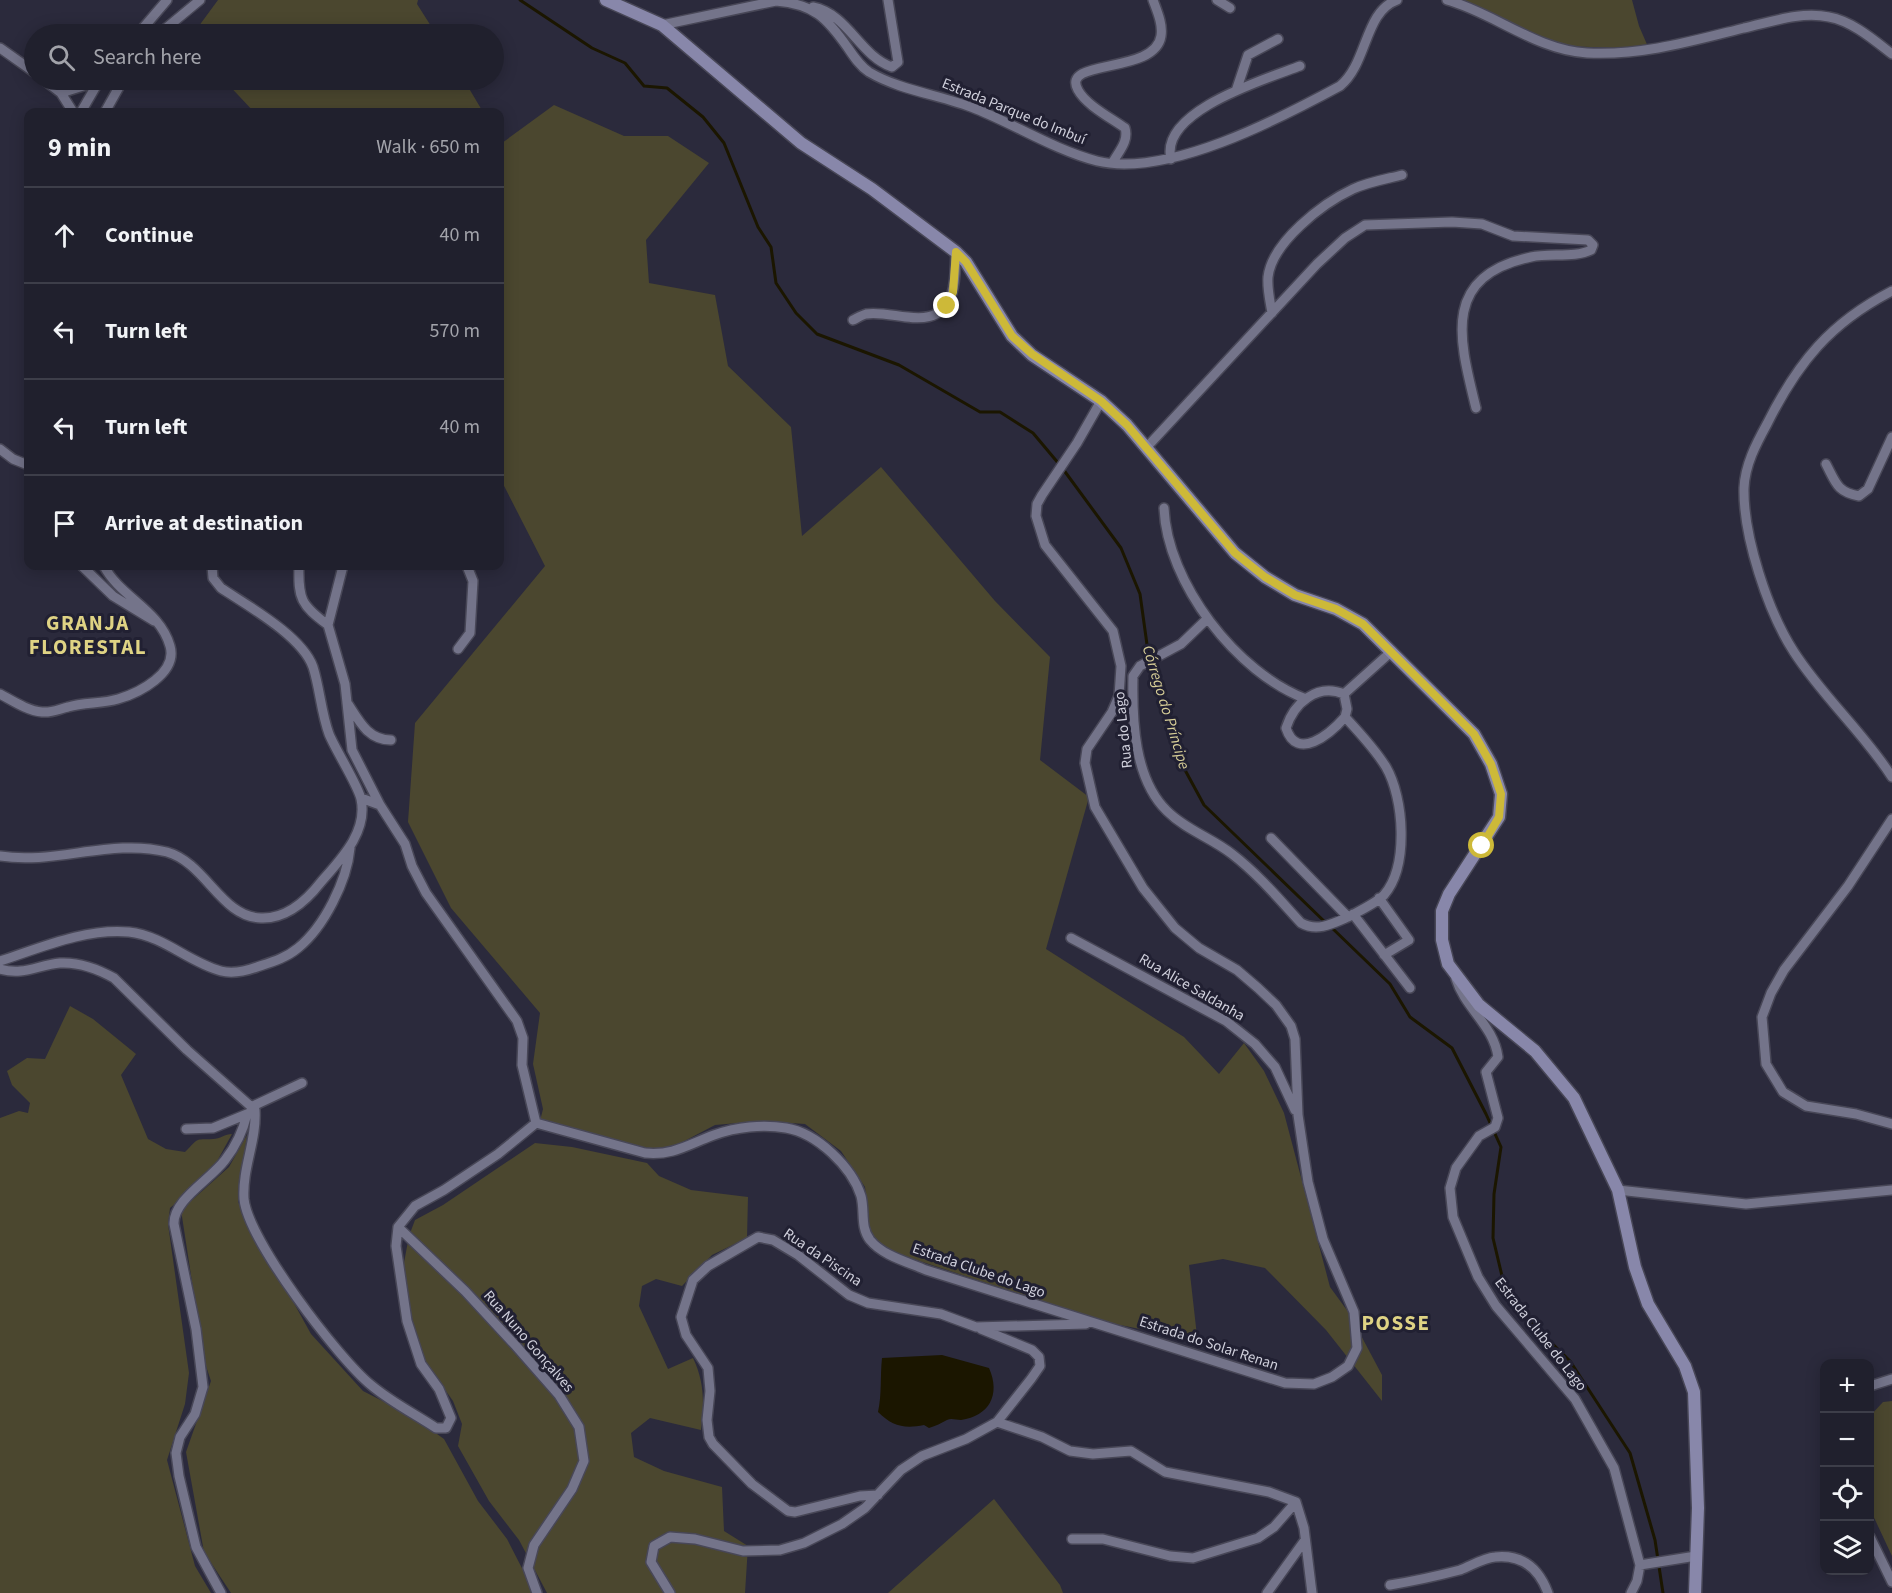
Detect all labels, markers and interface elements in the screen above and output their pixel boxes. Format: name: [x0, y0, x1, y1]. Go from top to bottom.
search box: [24, 24, 504, 90]
icon: search: [45, 41, 78, 74]
text: Search here: [93, 41, 201, 73]
street label: Estrada Parque do Imbuí: [939, 73, 1090, 150]
text: 9 min: [48, 129, 111, 166]
text: Walk · 650 m: [376, 133, 480, 161]
icon: ahead: [48, 219, 81, 252]
text: Continue: [105, 219, 194, 251]
text: 40 m: [440, 221, 480, 249]
route end: [933, 292, 959, 318]
icon: left: [48, 315, 81, 348]
text: Turn left: [105, 315, 187, 347]
text: 570 m: [430, 317, 480, 345]
icon: left: [48, 411, 81, 444]
text: Turn left: [105, 411, 187, 443]
text: 40 m: [440, 413, 480, 441]
icon: arrive: [48, 507, 81, 540]
text: Arrive at destination: [105, 507, 303, 539]
district label: GRANJA FLORESTAL: [29, 608, 147, 662]
water label: Córrego do Príncipe: [1137, 642, 1195, 772]
street label: Rua do Lago: [1109, 691, 1138, 769]
route start: [1468, 832, 1494, 858]
street label: Rua Alice Saldanha: [1135, 949, 1249, 1026]
street label: Rua da Piscina: [779, 1223, 866, 1292]
street label: Estrada Clube do Lago: [910, 1238, 1048, 1303]
street label: Estrada Clube do Lago: [1489, 1273, 1592, 1396]
street label: Rua Nuno Gonçalves: [478, 1286, 579, 1397]
district label: POSSE: [1362, 1308, 1430, 1338]
street label: Estrada do Solar Renan: [1137, 1311, 1281, 1376]
map controls: [1820, 1359, 1874, 1575]
button: +: [1820, 1359, 1874, 1413]
button: −: [1820, 1413, 1874, 1467]
button: locate: [1820, 1467, 1874, 1521]
button: layers: [1820, 1521, 1874, 1575]

